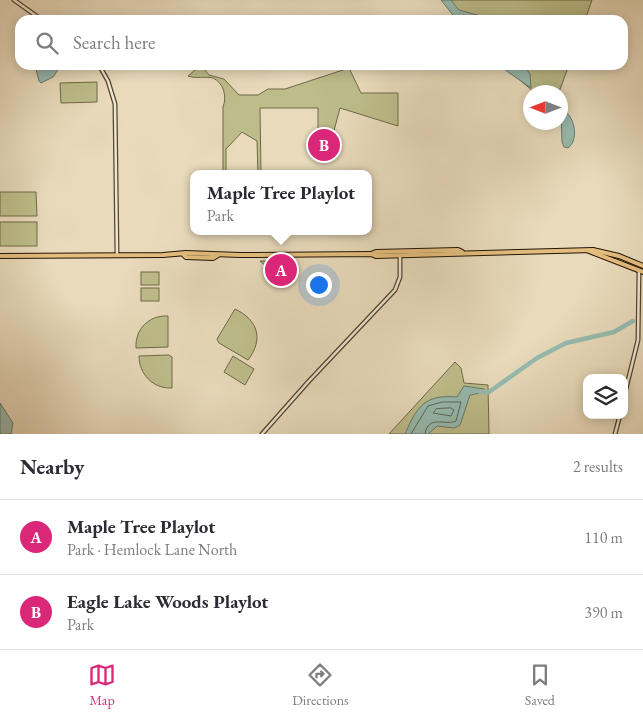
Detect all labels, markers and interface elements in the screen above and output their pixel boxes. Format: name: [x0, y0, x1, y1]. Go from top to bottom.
search box: [15, 15, 628, 70]
icon: search: [33, 29, 61, 57]
text: Search here: [73, 30, 155, 55]
north arrow: [523, 85, 568, 130]
pin: B: [308, 126, 340, 164]
popup: [190, 170, 372, 235]
text: Maple Tree Playlot: [207, 180, 355, 205]
text: Park: [207, 205, 234, 226]
pin: A: [265, 251, 297, 289]
your location: [306, 272, 332, 298]
map controls: [583, 374, 628, 419]
button: layers: [583, 374, 628, 419]
text: Nearby: [20, 453, 84, 480]
text: 2 results: [573, 456, 623, 477]
text: Maple Tree Playlot: [67, 514, 215, 539]
text: A: [30, 527, 42, 548]
text: 110 m: [584, 527, 623, 548]
text: Park · Hemlock Lane North: [67, 539, 237, 560]
text: Eagle Lake Woods Playlot: [67, 589, 268, 614]
text: B: [31, 602, 41, 623]
text: 390 m: [584, 602, 623, 623]
text: Park: [67, 614, 94, 635]
tab: Map: [88, 661, 116, 709]
tab: Directions: [292, 661, 349, 709]
tab: Saved: [525, 661, 555, 709]

